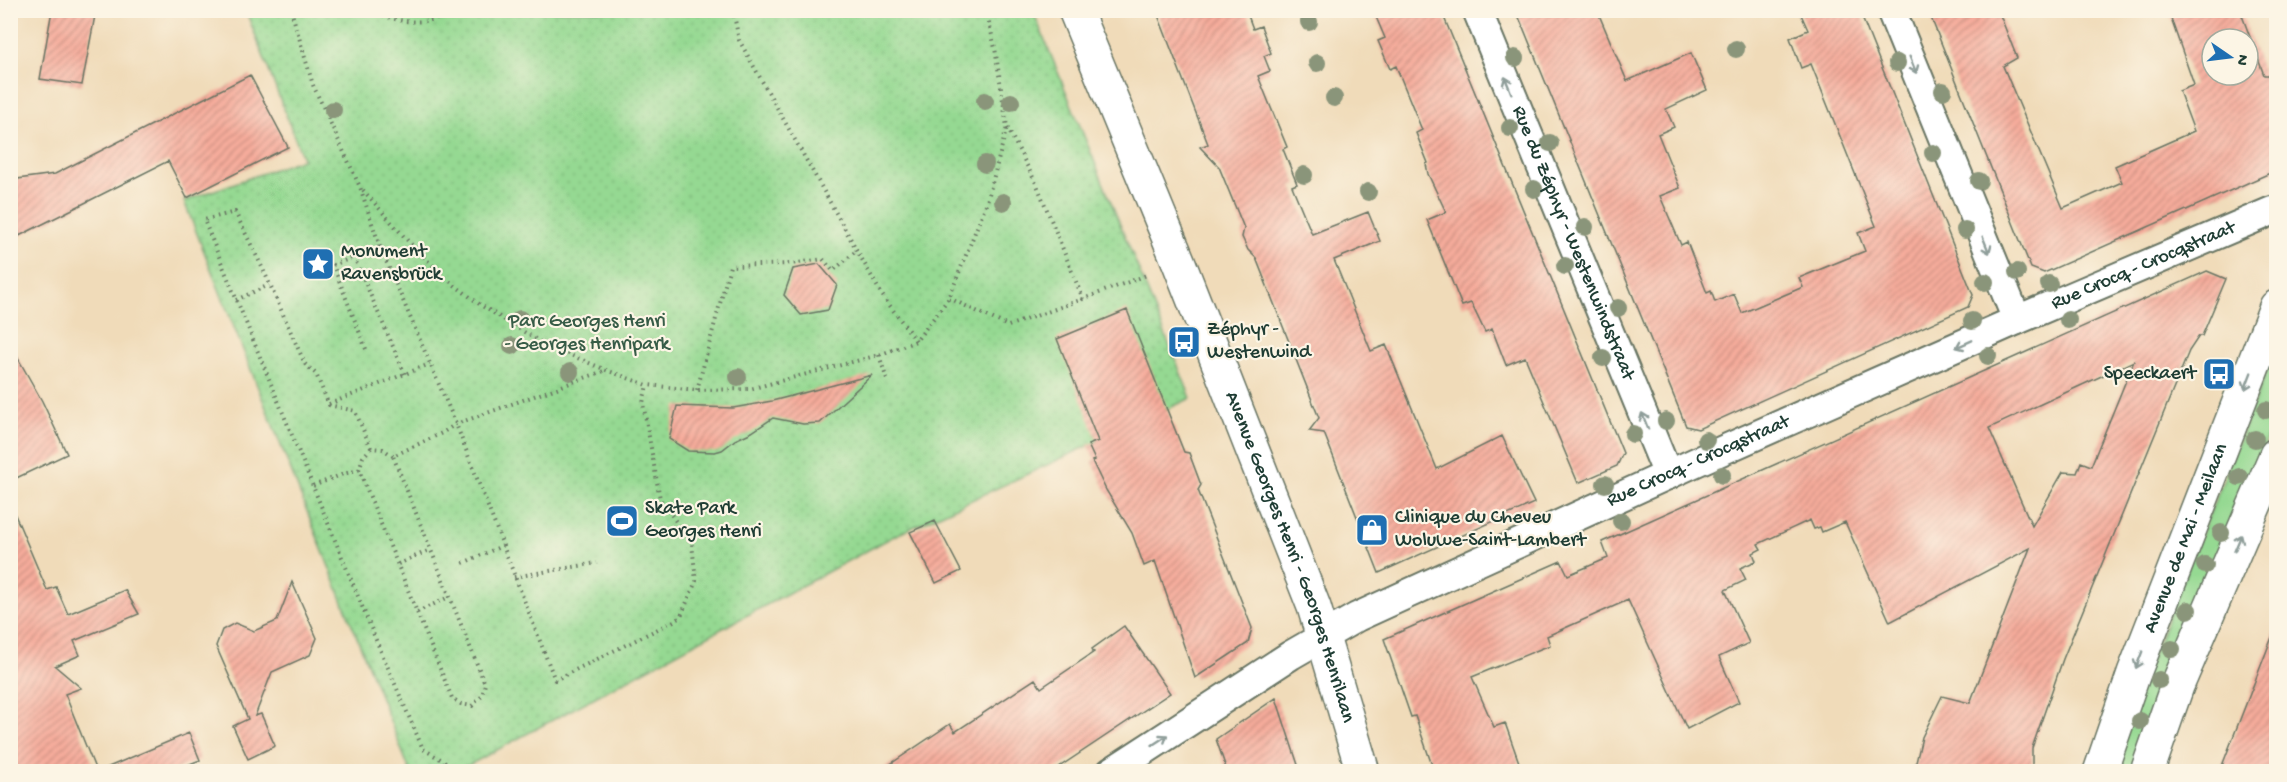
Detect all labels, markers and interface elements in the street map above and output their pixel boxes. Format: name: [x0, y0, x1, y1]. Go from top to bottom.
north arrow: [2200, 27, 2260, 87]
text: N: [2231, 52, 2252, 68]
one-way arrow: [1908, 55, 1919, 73]
one-way arrow: [1502, 76, 1513, 95]
street label: Rue du Zéphyr - Westenwindstraat: [1506, 103, 1640, 385]
street label: Rue Crocq - Crocqstraat: [2048, 216, 2241, 315]
one-way arrow: [1982, 236, 1993, 254]
place label: Monument Ravensbrück: [341, 241, 443, 287]
place icon: Monument Ravensbrück: [300, 246, 336, 282]
park label: Parc Georges Henri - Georges Henripark: [505, 311, 671, 357]
place label: Zéphyr - Westenwind: [1207, 319, 1313, 365]
bus stop icon: Zéphyr - Westenwind: [1166, 324, 1202, 360]
one-way arrow: [1955, 339, 1973, 350]
bus stop icon: Speeckaert: [2201, 356, 2237, 392]
place label: Speeckaert: [2104, 363, 2198, 386]
one-way arrow: [2241, 371, 2252, 390]
street label: Avenue Georges Henri - Georges Henrilaan: [1219, 388, 1359, 726]
street label: Rue Crocq - Crocqstraat: [1603, 410, 1795, 513]
one-way arrow: [1639, 412, 1650, 431]
street label: Avenue de Mai - Meilaan: [2139, 440, 2234, 637]
place label: Skate Park Georges Henri: [645, 498, 762, 544]
sports icon: Skate Park Georges Henri: [604, 503, 640, 539]
place label: Clinique du Cheveu Woluwe-Saint-Lambert: [1395, 507, 1588, 553]
shop icon: Clinique du Cheveu Woluwe-Saint-Lambert: [1354, 512, 1390, 548]
one-way arrow: [2233, 535, 2244, 553]
one-way arrow: [2133, 651, 2144, 669]
one-way arrow: [1151, 733, 1168, 745]

